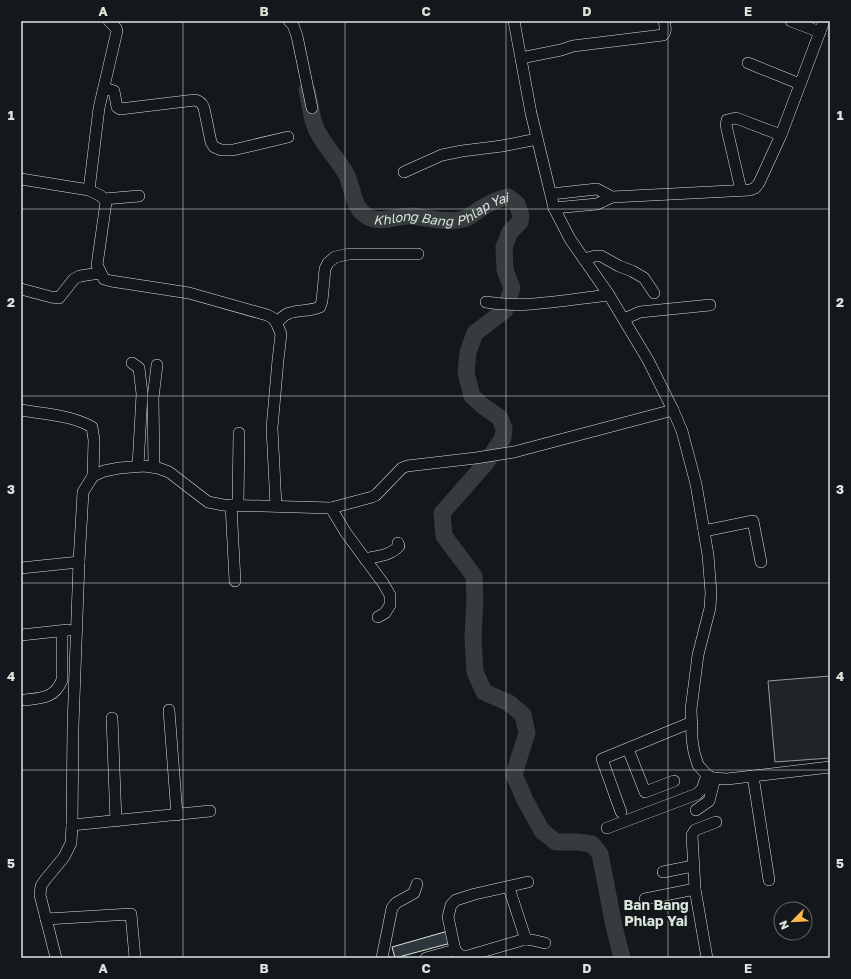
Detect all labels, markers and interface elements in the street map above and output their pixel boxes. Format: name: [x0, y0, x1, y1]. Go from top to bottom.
text: A: [98, 3, 108, 19]
text: B: [259, 3, 269, 19]
text: C: [421, 3, 431, 19]
text: D: [582, 3, 592, 19]
text: E: [744, 3, 752, 19]
text: 1: [8, 107, 15, 123]
text: 1: [837, 107, 844, 123]
water label: Khlong Bang Phlap Yai: [373, 189, 511, 229]
text: 2: [7, 294, 15, 310]
text: 2: [836, 294, 844, 310]
text: 3: [7, 481, 15, 497]
text: 3: [836, 481, 844, 497]
text: 4: [7, 668, 15, 684]
text: 4: [836, 668, 844, 684]
text: 5: [7, 855, 15, 871]
text: 5: [836, 855, 844, 871]
district label: Ban Bang Phlap Yai: [623, 896, 689, 929]
north arrow: [773, 901, 813, 941]
text: N: [776, 919, 791, 932]
text: A: [98, 960, 108, 976]
text: B: [259, 960, 269, 976]
text: C: [421, 960, 431, 976]
text: D: [582, 960, 592, 976]
text: E: [744, 960, 752, 976]

